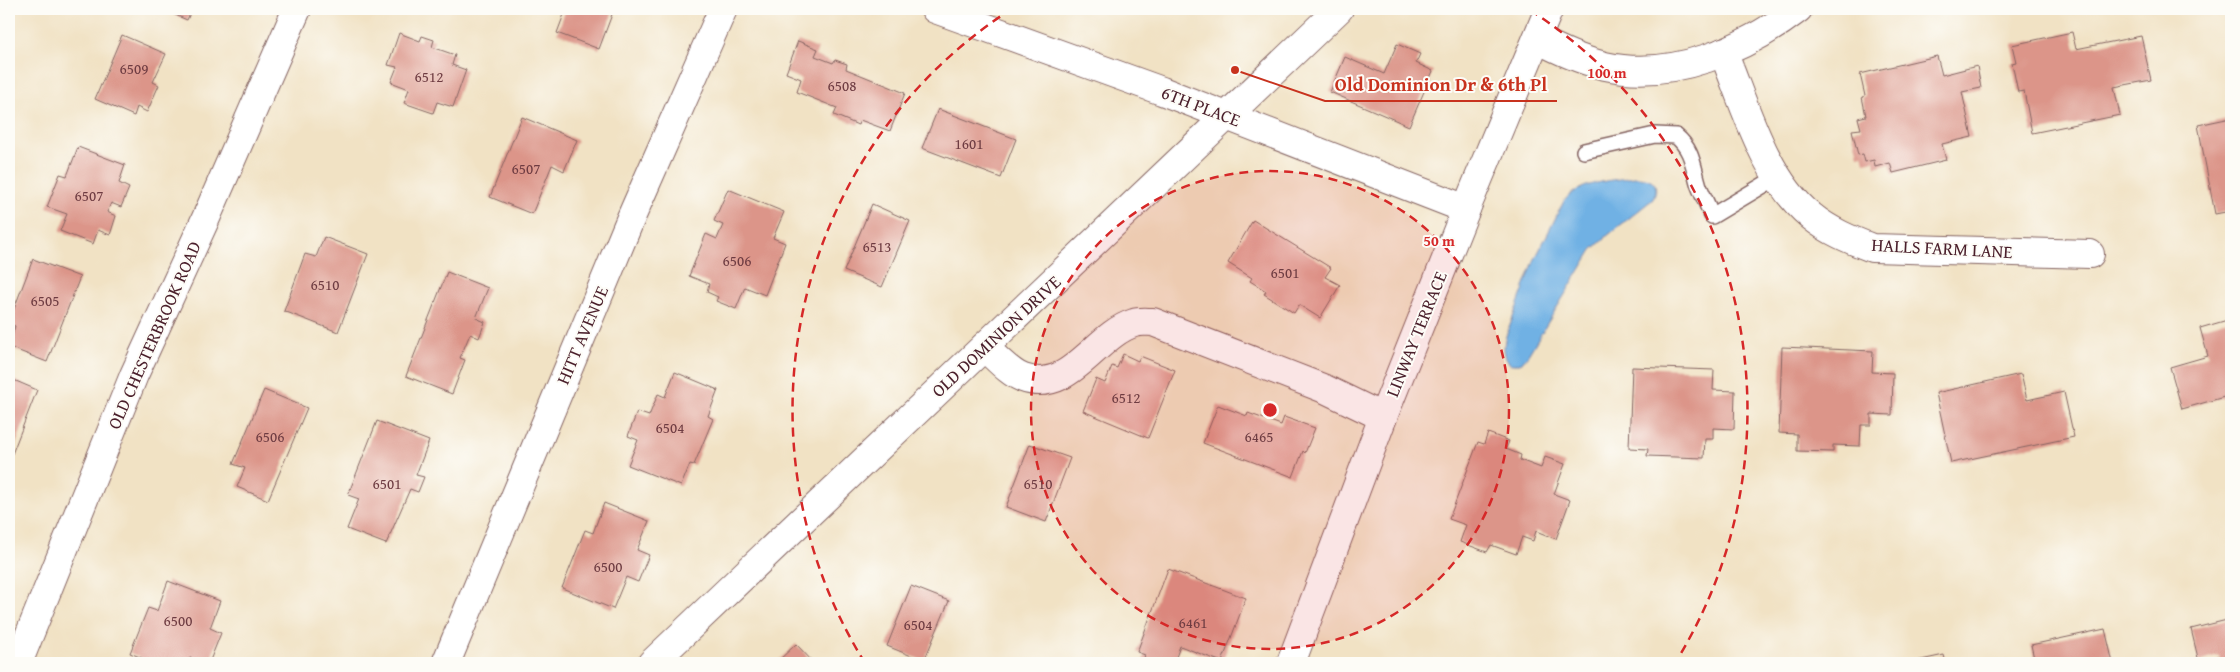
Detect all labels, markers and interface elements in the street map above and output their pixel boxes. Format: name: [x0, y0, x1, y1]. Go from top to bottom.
house number: 6509: [120, 58, 148, 79]
text: 100 m: [1587, 62, 1627, 83]
house number: 6512: [415, 66, 443, 87]
callout: Old Dominion Dr & 6th Pl: [1325, 67, 1557, 101]
text: Old Dominion Dr & 6th Pl: [1335, 70, 1547, 98]
house number: 6508: [828, 75, 856, 96]
street label: 6TH PLACE: [1158, 79, 1244, 133]
house number: 1601: [955, 133, 983, 154]
house number: 6507: [512, 158, 540, 179]
house number: 6507: [75, 185, 103, 206]
text: 50 m: [1423, 230, 1455, 251]
street label: HALLS FARM LANE: [1871, 231, 2013, 265]
house number: 6513: [863, 236, 891, 257]
street label: OLD CHESTERBROOK ROAD: [100, 237, 208, 433]
house number: 6506: [723, 250, 751, 271]
house number: 6501: [1271, 262, 1299, 283]
street label: LINWAY TERRACE: [1378, 267, 1454, 401]
street label: OLD DOMINION DRIVE: [925, 269, 1067, 403]
house number: 6510: [311, 274, 339, 295]
street label: HITT AVENUE: [549, 282, 615, 388]
house number: 6505: [31, 290, 59, 311]
house number: 6512: [1112, 387, 1140, 408]
centre of rings: [1261, 401, 1279, 419]
house number: 6504: [656, 417, 684, 438]
house number: 6506: [256, 426, 284, 447]
house number: 6465: [1245, 426, 1273, 447]
house number: 6501: [373, 473, 401, 494]
house number: 6510: [1024, 473, 1052, 494]
house number: 6500: [594, 556, 622, 577]
house number: 6500: [164, 610, 192, 631]
house number: 6461: [1179, 612, 1207, 633]
house number: 6504: [904, 614, 932, 635]

